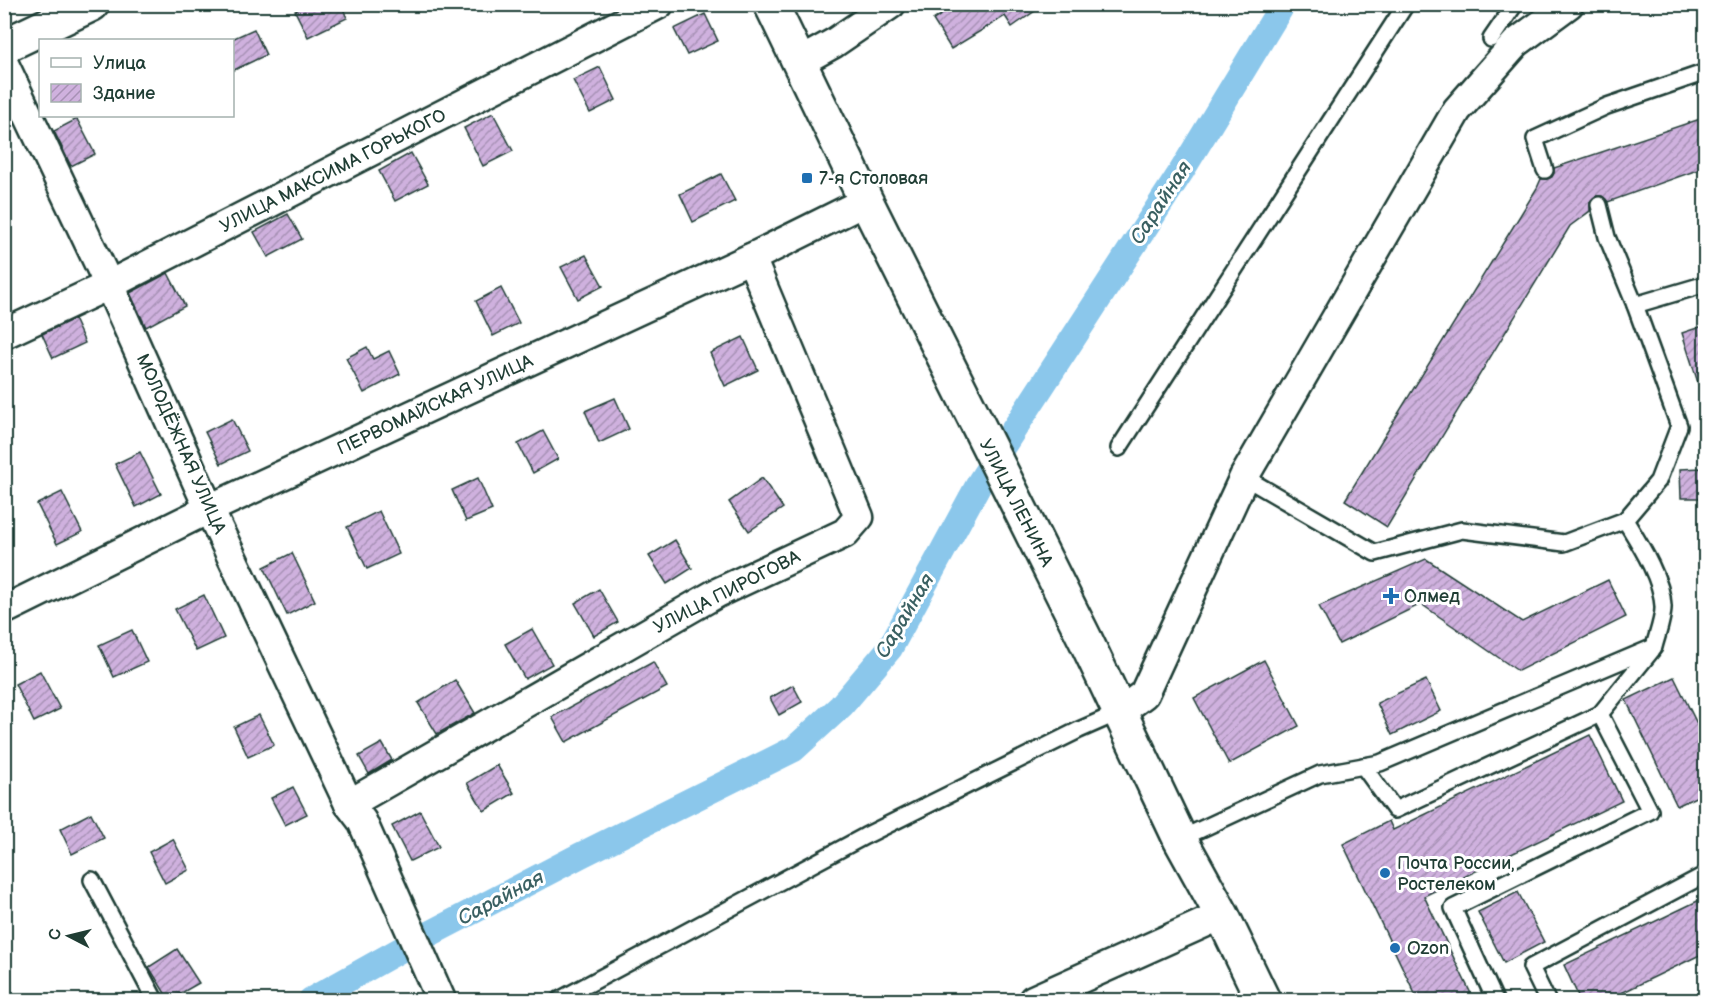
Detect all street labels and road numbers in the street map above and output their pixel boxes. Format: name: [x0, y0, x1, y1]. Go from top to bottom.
street label: УЛИЦА МАКСИМА ГОРЬКОГО: [216, 105, 450, 237]
street label: МОЛОДЁЖНАЯ УЛИЦА: [132, 350, 231, 537]
street label: ПЕРВОМАЙСКАЯ УЛИЦА: [334, 350, 536, 460]
street label: УЛИЦА ЛЕНИНА: [975, 436, 1057, 570]
street label: УЛИЦА ПИРОГОВА: [650, 546, 804, 638]

